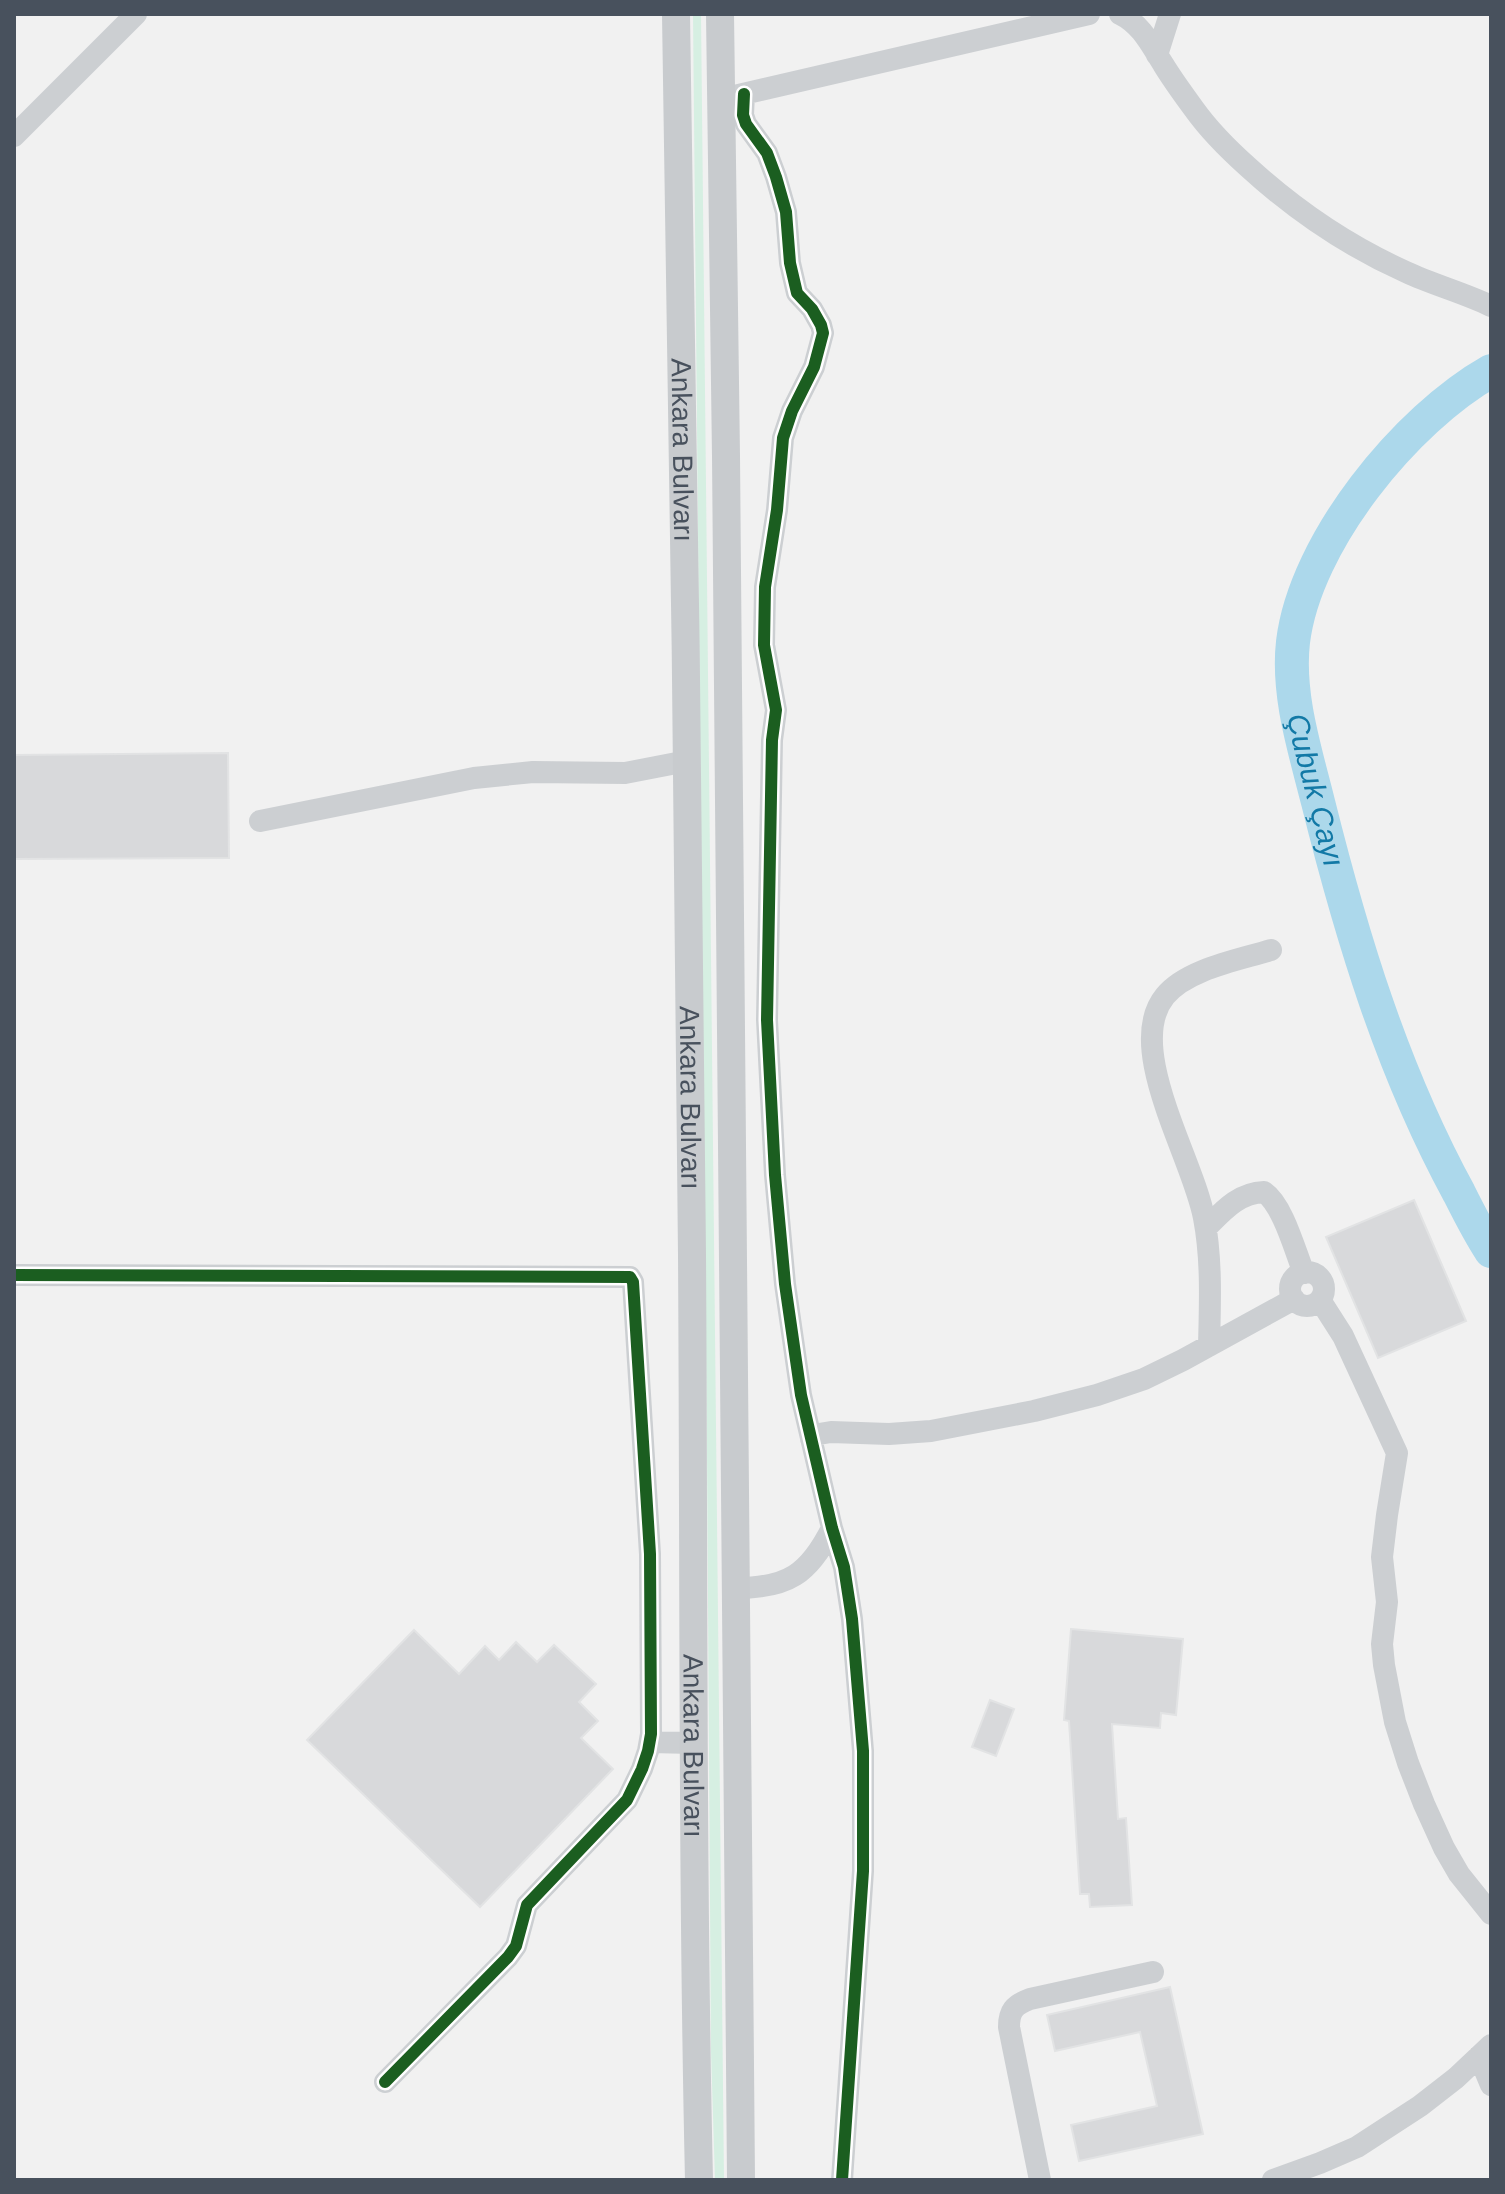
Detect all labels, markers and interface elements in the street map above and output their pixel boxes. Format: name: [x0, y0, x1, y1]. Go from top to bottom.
street label: Ankara Bulvarı: [666, 358, 699, 542]
water label: Çubuk Çayı: [1281, 711, 1351, 870]
street label: Ankara Bulvarı: [674, 1006, 707, 1190]
street label: Ankara Bulvarı: [677, 1654, 709, 1838]

